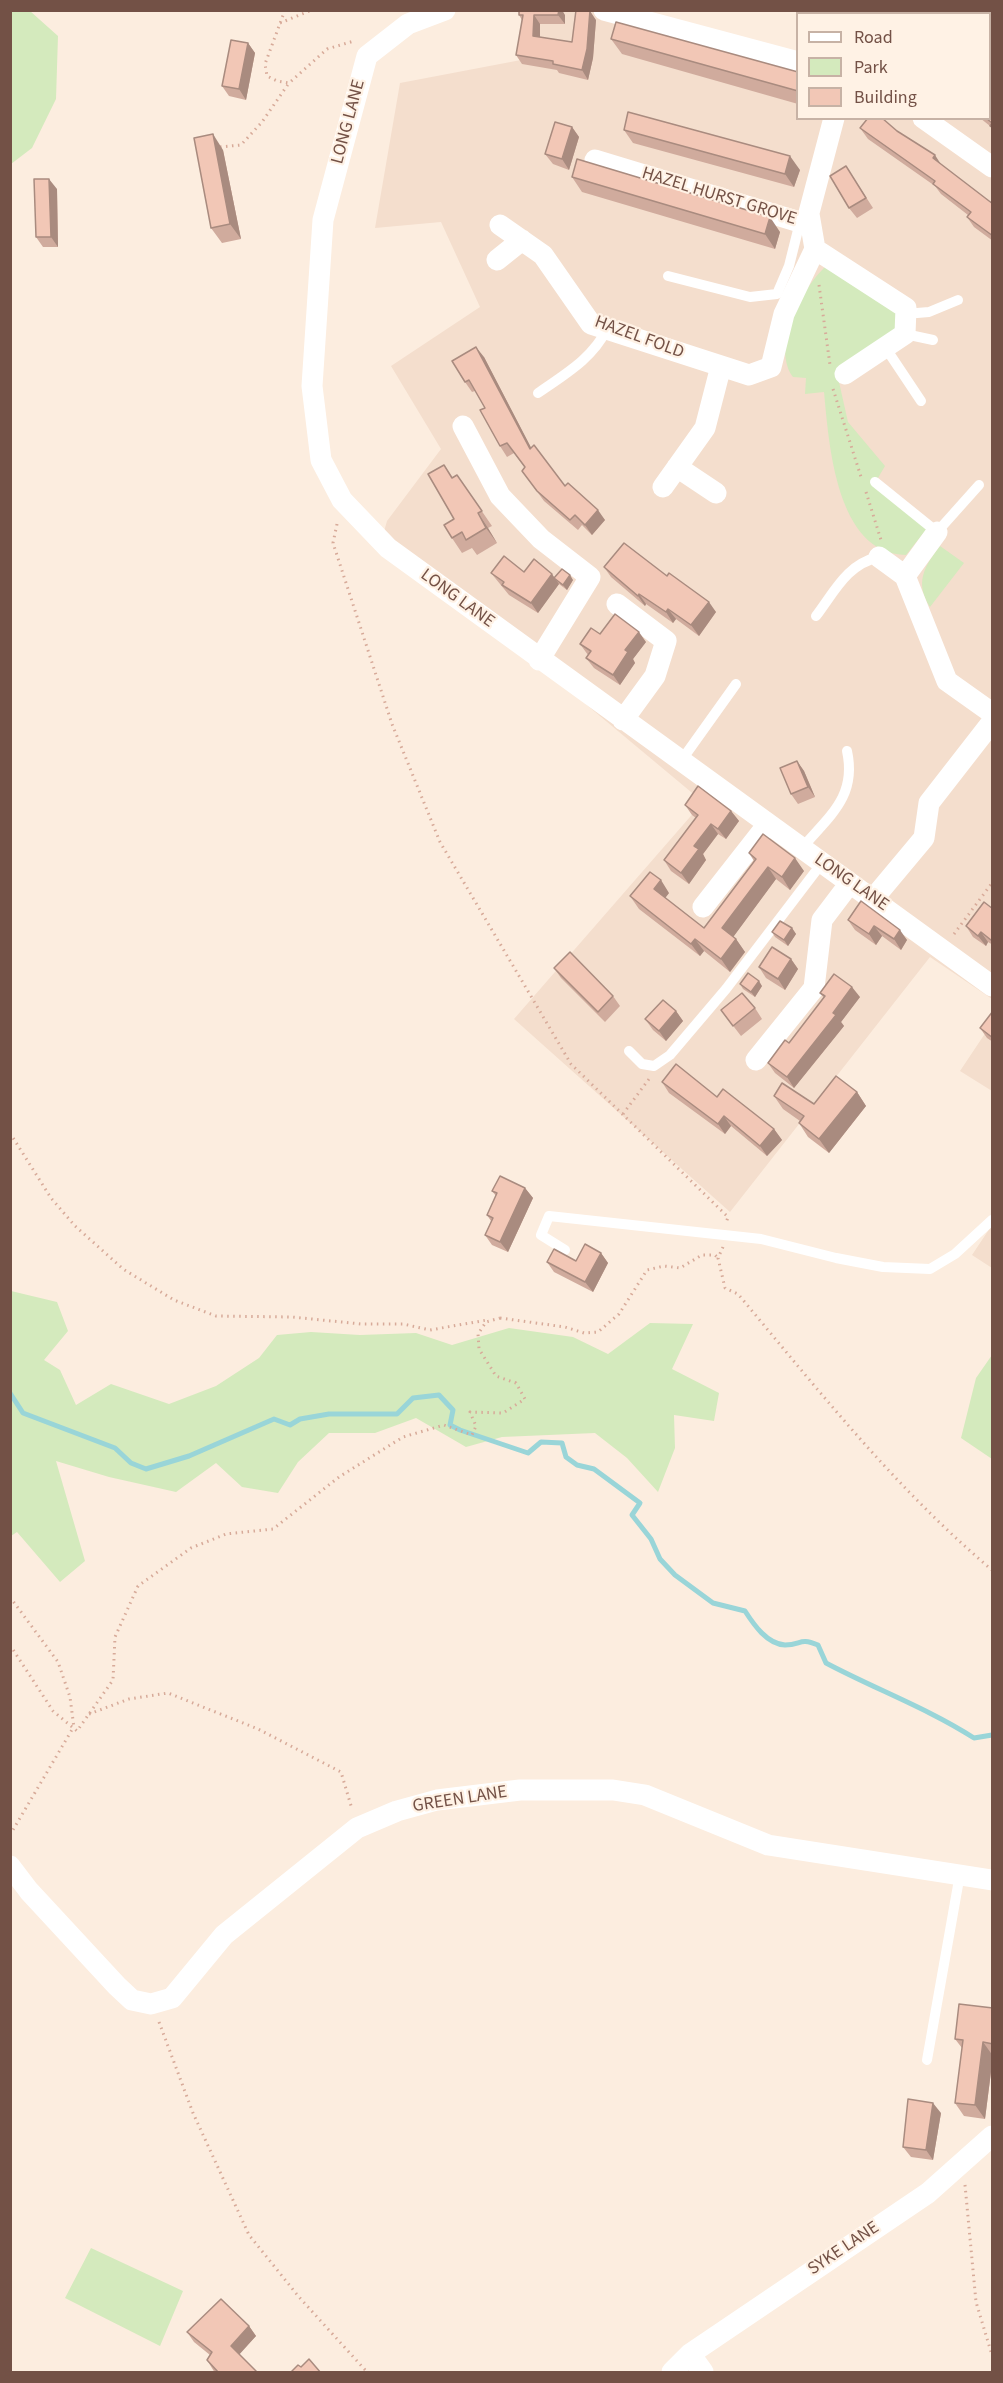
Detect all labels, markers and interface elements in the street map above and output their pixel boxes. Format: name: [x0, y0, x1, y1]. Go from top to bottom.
legend: [796, 12, 991, 120]
text: Road: [854, 25, 893, 50]
text: Park: [854, 55, 888, 80]
street label: LONG LANE: [327, 78, 371, 166]
text: Building: [854, 85, 917, 110]
street label: HAZEL HURST GROVE: [639, 163, 799, 231]
street label: HAZEL FOLD: [591, 312, 687, 364]
street label: LONG LANE: [416, 565, 498, 633]
street label: LONG LANE: [809, 849, 893, 917]
street label: GREEN LANE: [411, 1782, 509, 1818]
street label: SYKE LANE: [804, 2217, 884, 2281]

